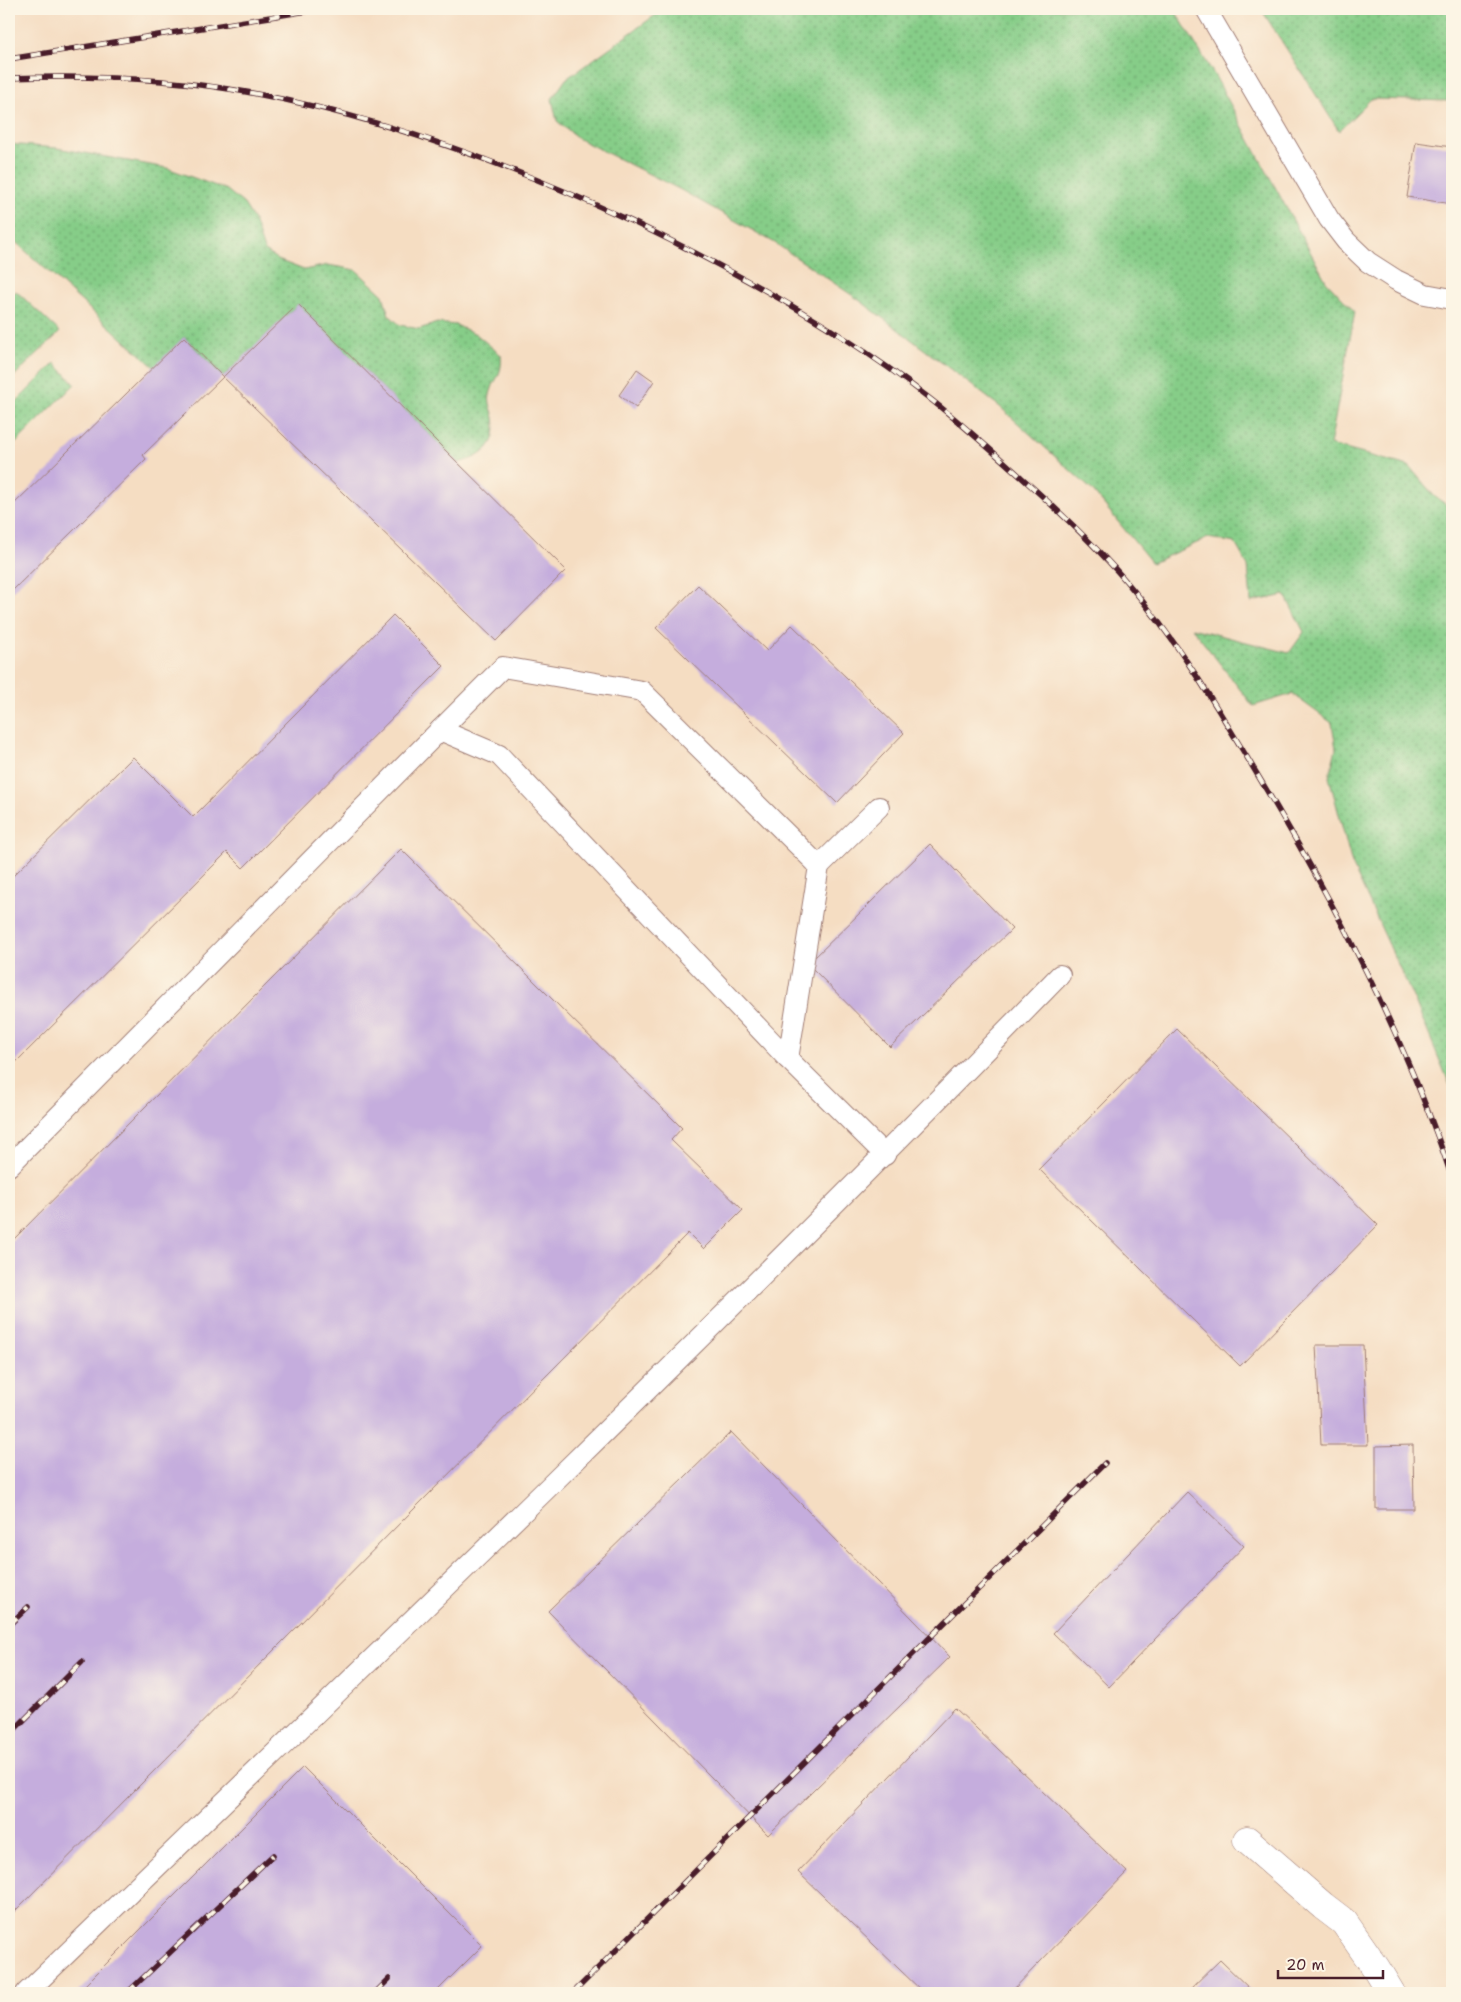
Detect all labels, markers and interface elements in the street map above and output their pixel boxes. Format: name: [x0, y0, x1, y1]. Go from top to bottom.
scale bar: [1278, 1947, 1384, 1979]
text: 20 m: [1286, 1955, 1325, 1975]

